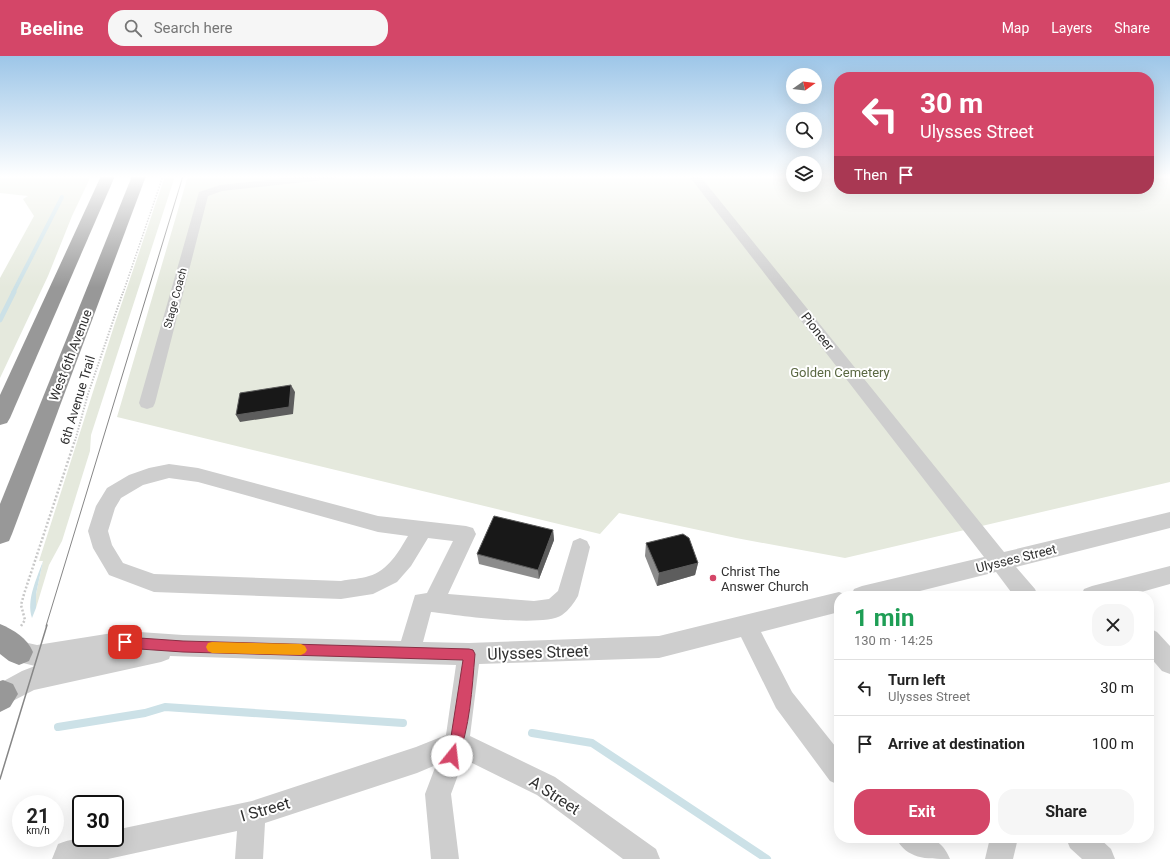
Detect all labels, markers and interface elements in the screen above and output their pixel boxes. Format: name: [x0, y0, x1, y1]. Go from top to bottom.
search box: [108, 10, 388, 46]
text: Beeline: [20, 17, 84, 40]
icon: search: [122, 17, 144, 39]
text: Search here: [154, 19, 233, 37]
text: Map: [1002, 20, 1029, 36]
text: Layers: [1051, 20, 1092, 36]
text: Share: [1114, 20, 1150, 36]
north arrow: [786, 68, 822, 104]
map controls: [786, 68, 822, 192]
text: 30 m: [920, 87, 983, 120]
icon: left: [854, 88, 906, 140]
button: search: [786, 112, 822, 148]
text: Ulysses Street: [920, 121, 1034, 142]
button: layers: [786, 156, 822, 192]
icon: arrive: [895, 164, 917, 186]
text: Then: [854, 166, 887, 184]
street label: Stage Coach: [161, 266, 190, 330]
street label: West 6th Avenue: [46, 307, 95, 403]
street label: Pioneer: [798, 309, 837, 354]
street label: 6th Avenue Trail: [57, 354, 98, 446]
park label: Golden Cemetery: [790, 365, 890, 380]
street label: Ulysses Street: [974, 541, 1058, 576]
place label: Christ The Answer Church: [721, 564, 809, 594]
marker: Christ The Answer Church: [708, 573, 718, 583]
text: 1 min: [854, 604, 914, 632]
button: close: [1092, 604, 1134, 646]
pin: [108, 625, 142, 659]
icon: arrive: [114, 631, 136, 653]
text: 130 m · 14:25: [854, 633, 933, 648]
street label: Ulysses Street: [487, 641, 589, 664]
text: Turn left: [888, 671, 945, 689]
icon: left: [854, 677, 876, 699]
text: 30 m: [1100, 679, 1134, 697]
text: Ulysses Street: [888, 689, 970, 704]
icon: arrive: [854, 733, 876, 755]
position arrow: [431, 735, 473, 777]
text: Arrive at destination: [888, 735, 1025, 753]
text: 100 m: [1092, 735, 1134, 753]
street label: A Street: [526, 772, 584, 819]
button: Exit: [854, 789, 990, 835]
button: Share: [998, 789, 1134, 835]
street label: I Street: [238, 793, 292, 826]
speed limit sign: 30: [72, 795, 124, 847]
text: 21: [27, 804, 49, 828]
text: km/h: [26, 825, 50, 836]

